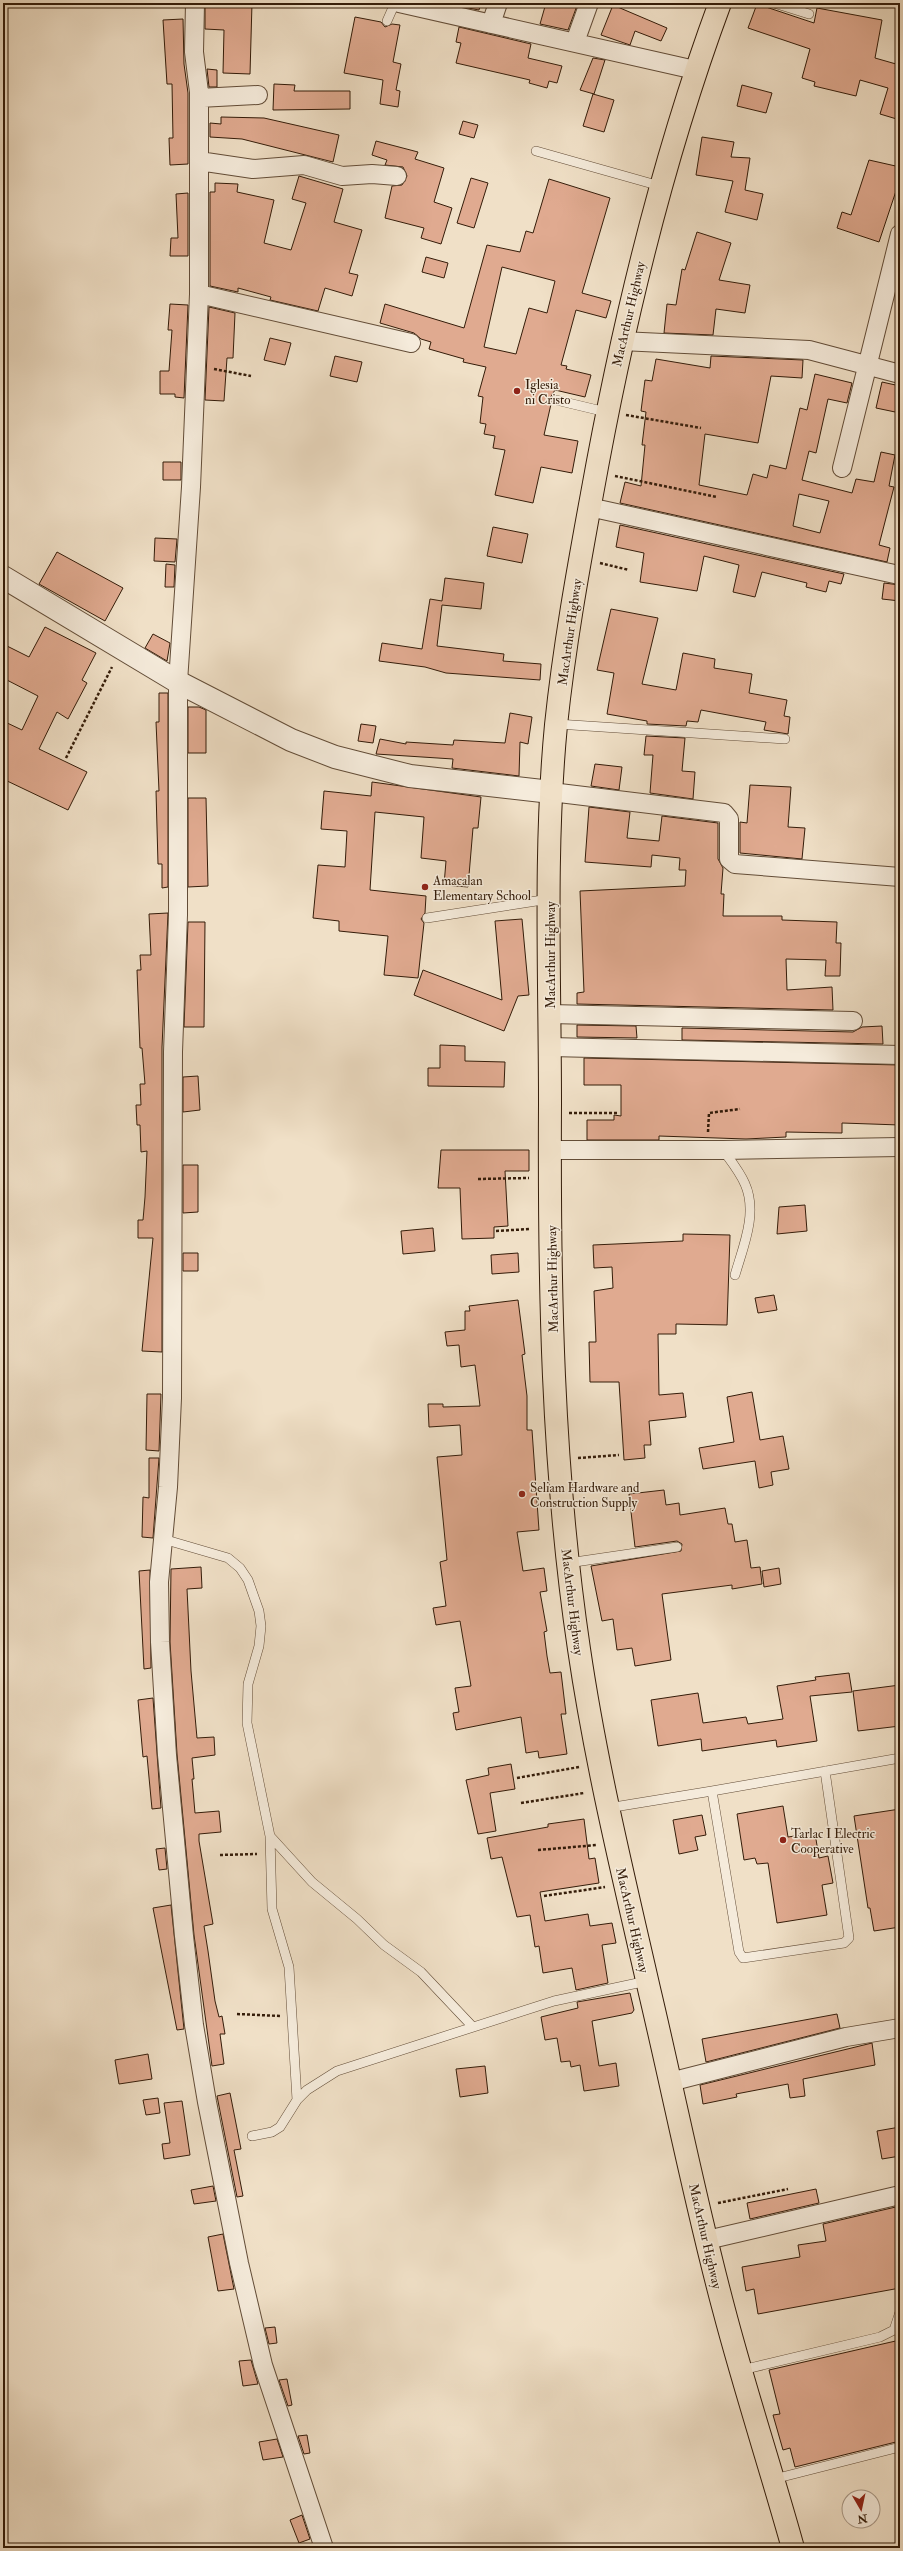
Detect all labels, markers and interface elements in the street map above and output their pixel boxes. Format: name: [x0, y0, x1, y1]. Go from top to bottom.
street label: MacArthur Highway: [609, 260, 650, 369]
place label: Iglesia ni Cristo: [525, 377, 570, 408]
marker: Iglesia ni Cristo: [512, 386, 522, 396]
street label: MacArthur Highway: [555, 578, 586, 687]
place label: Amacalan Elementary School: [432, 873, 532, 905]
marker: Amacalan Elementary School: [420, 882, 430, 892]
street label: MacArthur Highway: [543, 901, 560, 1009]
street label: MacArthur Highway: [544, 1225, 563, 1333]
place label: Seliam Hardware and Construction Supply: [530, 1480, 640, 1512]
marker: Seliam Hardware and Construction Supply: [517, 1489, 527, 1499]
street label: MacArthur Highway: [557, 1548, 587, 1657]
place label: Tarlac I Electric Cooperative: [791, 1826, 875, 1858]
marker: Tarlac I Electric Cooperative: [778, 1835, 788, 1845]
street label: MacArthur Highway: [611, 1866, 652, 1975]
street label: MacArthur Highway: [684, 2182, 725, 2291]
north arrow: [841, 2489, 881, 2529]
text: N: [855, 2511, 869, 2526]

